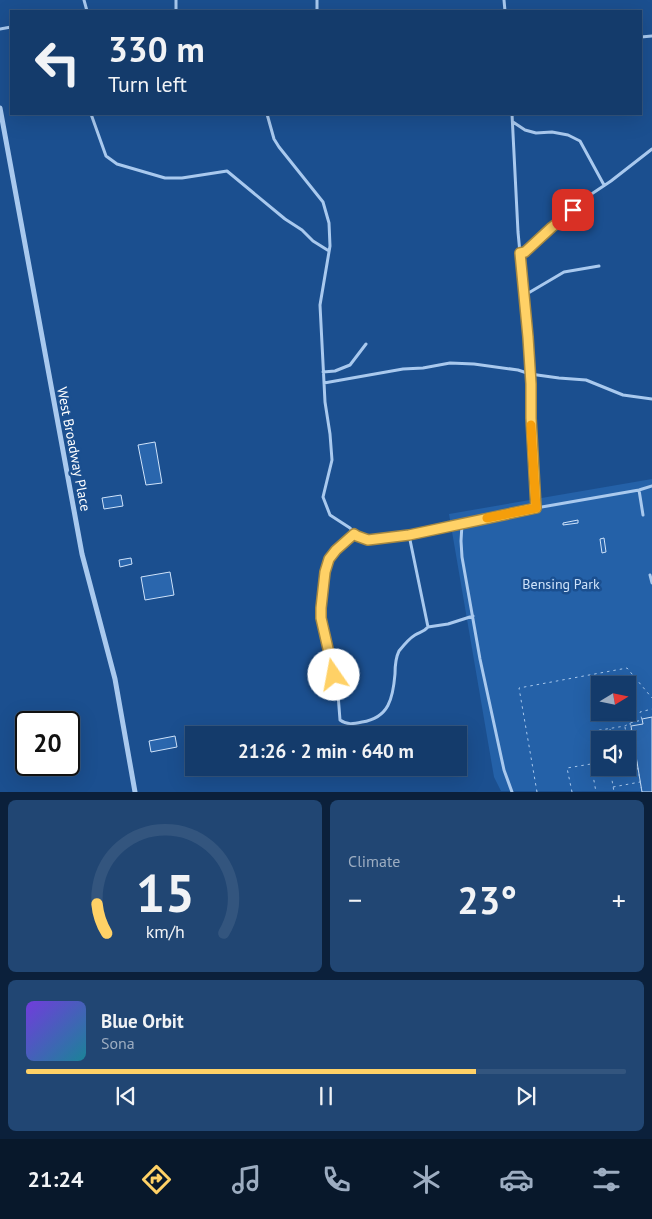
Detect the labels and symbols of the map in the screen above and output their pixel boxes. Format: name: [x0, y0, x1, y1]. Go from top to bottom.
pin: [552, 189, 594, 231]
street label: West Broadway Place: [53, 385, 95, 513]
park label: Bensing Park: [522, 575, 600, 593]
position arrow: [307, 648, 359, 700]
north arrow: [591, 676, 636, 721]
speed limit sign: 20: [15, 711, 80, 776]

